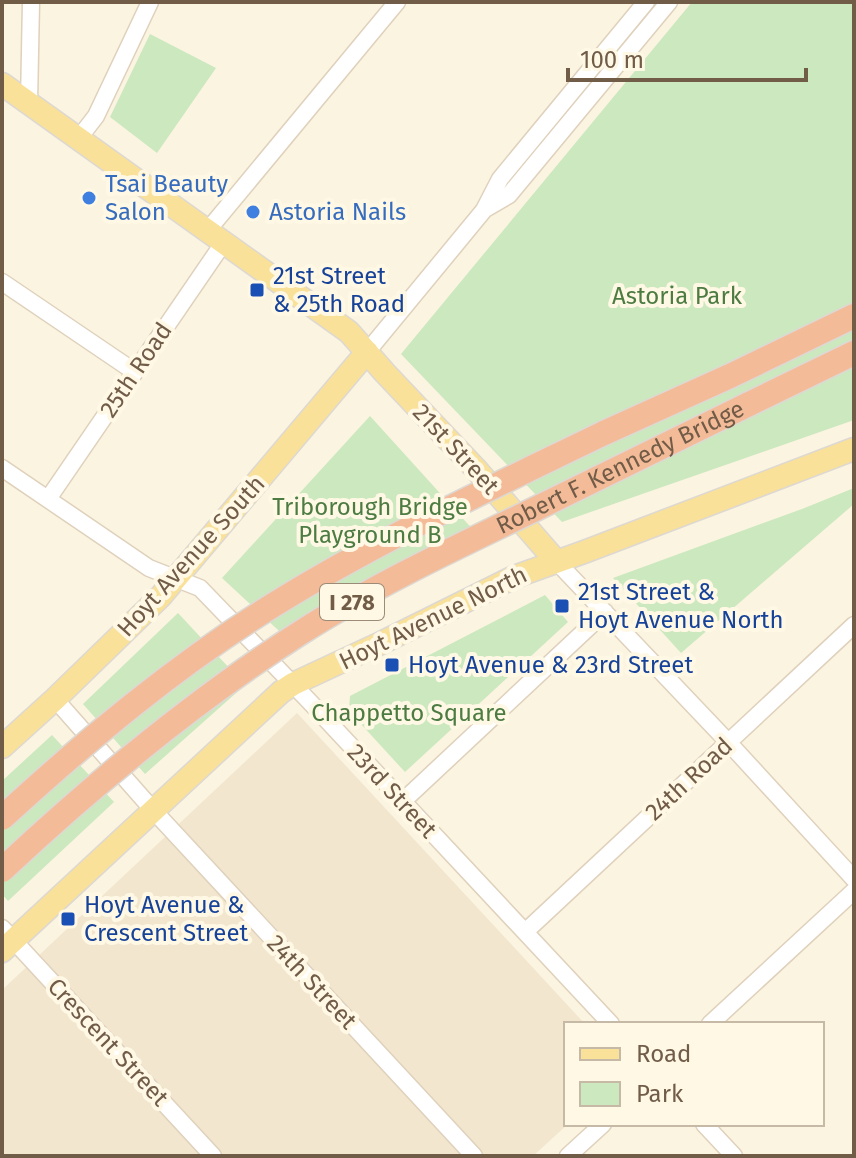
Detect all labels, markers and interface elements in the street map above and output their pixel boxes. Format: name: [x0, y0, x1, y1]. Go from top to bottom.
scale bar: [568, 32, 806, 82]
text: 100 m: [580, 46, 644, 74]
place label: Tsai Beauty Salon: [105, 170, 228, 226]
marker: Tsai Beauty Salon: [80, 189, 98, 207]
place label: Astoria Nails: [269, 198, 406, 226]
marker: Astoria Nails: [244, 203, 262, 221]
place label: 21st Street & 25th Road: [273, 262, 405, 318]
marker: 21st Street & 25th Road: [248, 281, 266, 299]
park label: Astoria Park: [612, 282, 743, 310]
street label: 25th Road: [94, 317, 178, 423]
street label: Robert F. Kennedy Bridge: [492, 395, 749, 540]
street label: 21st Street: [407, 398, 505, 500]
street label: Hoyt Avenue South: [111, 470, 271, 642]
park label: Triborough Bridge Playground B: [272, 493, 468, 549]
street label: Hoyt Avenue North: [335, 560, 531, 676]
place label: 21st Street & Hoyt Avenue North: [578, 578, 784, 634]
road number: I 278: [320, 584, 384, 620]
marker: 21st Street & Hoyt Avenue North: [553, 597, 571, 615]
place label: Hoyt Avenue & 23rd Street: [408, 651, 693, 679]
marker: Hoyt Avenue & 23rd Street: [383, 656, 401, 674]
park label: Chappetto Square: [311, 699, 507, 727]
street label: 24th Road: [640, 732, 738, 826]
street label: 23rd Street: [341, 738, 443, 844]
place label: Hoyt Avenue & Crescent Street: [84, 891, 249, 947]
marker: Hoyt Avenue & Crescent Street: [59, 910, 77, 928]
street label: 24th Street: [261, 929, 363, 1035]
street label: Crescent Street: [42, 972, 174, 1112]
legend: [564, 1022, 824, 1126]
text: Road: [636, 1040, 691, 1068]
text: Park: [636, 1080, 684, 1108]

